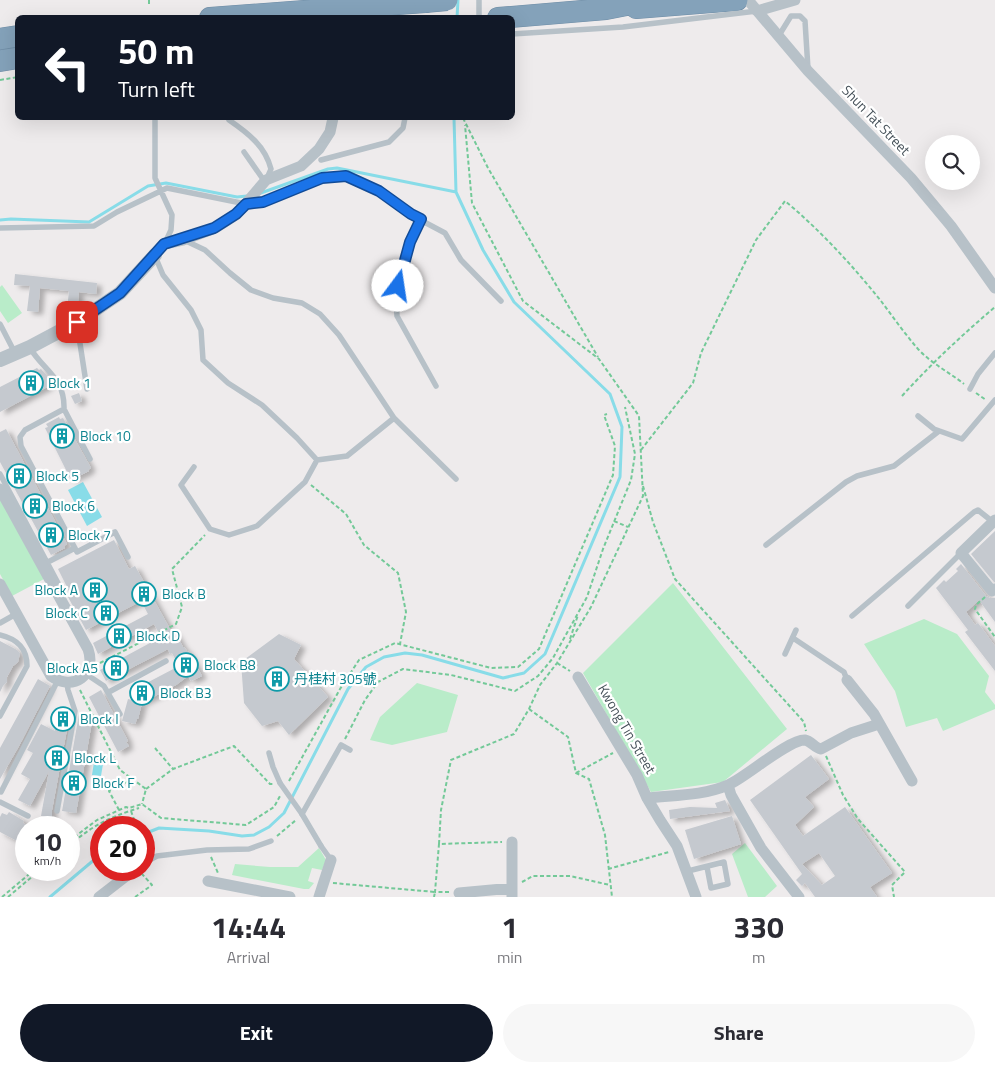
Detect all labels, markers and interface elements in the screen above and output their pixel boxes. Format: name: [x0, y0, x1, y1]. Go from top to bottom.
text: 50 m: [118, 24, 194, 78]
icon: left: [35, 35, 100, 100]
text: Turn left: [118, 72, 195, 106]
street label: Shun Tat Street: [837, 80, 915, 160]
map controls: [925, 135, 980, 190]
button: search: [925, 135, 980, 190]
position arrow: [371, 259, 423, 311]
pin: [56, 301, 98, 343]
icon: arrive: [63, 308, 91, 336]
building icon: Block 1: [18, 370, 44, 396]
place label: Block 1: [48, 372, 91, 393]
building icon: Block 10: [49, 423, 75, 449]
place label: Block 10: [80, 425, 131, 446]
building icon: Block 5: [6, 463, 32, 489]
place label: Block 5: [36, 465, 79, 486]
building icon: Block 6: [22, 493, 48, 519]
place label: Block 6: [52, 495, 95, 516]
building icon: Block 7: [38, 522, 64, 548]
place label: Block 7: [68, 524, 111, 545]
building icon: Block A: [82, 577, 108, 603]
place label: Block A: [35, 579, 79, 600]
building icon: Block B: [131, 581, 157, 607]
place label: Block B: [162, 583, 206, 604]
building icon: Block C: [93, 600, 119, 626]
place label: Block C: [45, 602, 88, 623]
building icon: Block D: [106, 623, 132, 649]
place label: Block D: [136, 625, 180, 646]
building icon: Block B8: [173, 652, 199, 678]
place label: Block B8: [204, 654, 256, 675]
building icon: Block A5: [103, 655, 129, 681]
place label: Block A5: [47, 657, 98, 678]
building icon: 丹桂村 305號: [264, 666, 290, 692]
place label: 丹桂村 305號: [294, 668, 377, 689]
building icon: Block B3: [129, 680, 155, 706]
street label: Kwong Tin Street: [593, 680, 662, 778]
place label: Block B3: [160, 682, 212, 703]
building icon: Block I: [50, 706, 76, 732]
place label: Block I: [80, 708, 119, 729]
building icon: Block L: [44, 745, 70, 771]
place label: Block L: [74, 747, 116, 768]
building icon: Block F: [61, 770, 87, 796]
place label: Block F: [92, 772, 135, 793]
speed limit sign: 20: [90, 816, 155, 881]
text: 10: [33, 823, 62, 861]
text: km/h: [34, 851, 61, 870]
text: 14:44: [211, 904, 286, 950]
text: 1: [501, 904, 518, 950]
text: 330: [734, 904, 784, 950]
text: Arrival: [227, 945, 270, 969]
text: min: [497, 945, 522, 969]
text: m: [752, 945, 765, 969]
button: Exit: [20, 1004, 493, 1062]
button: Share: [503, 1004, 975, 1062]

